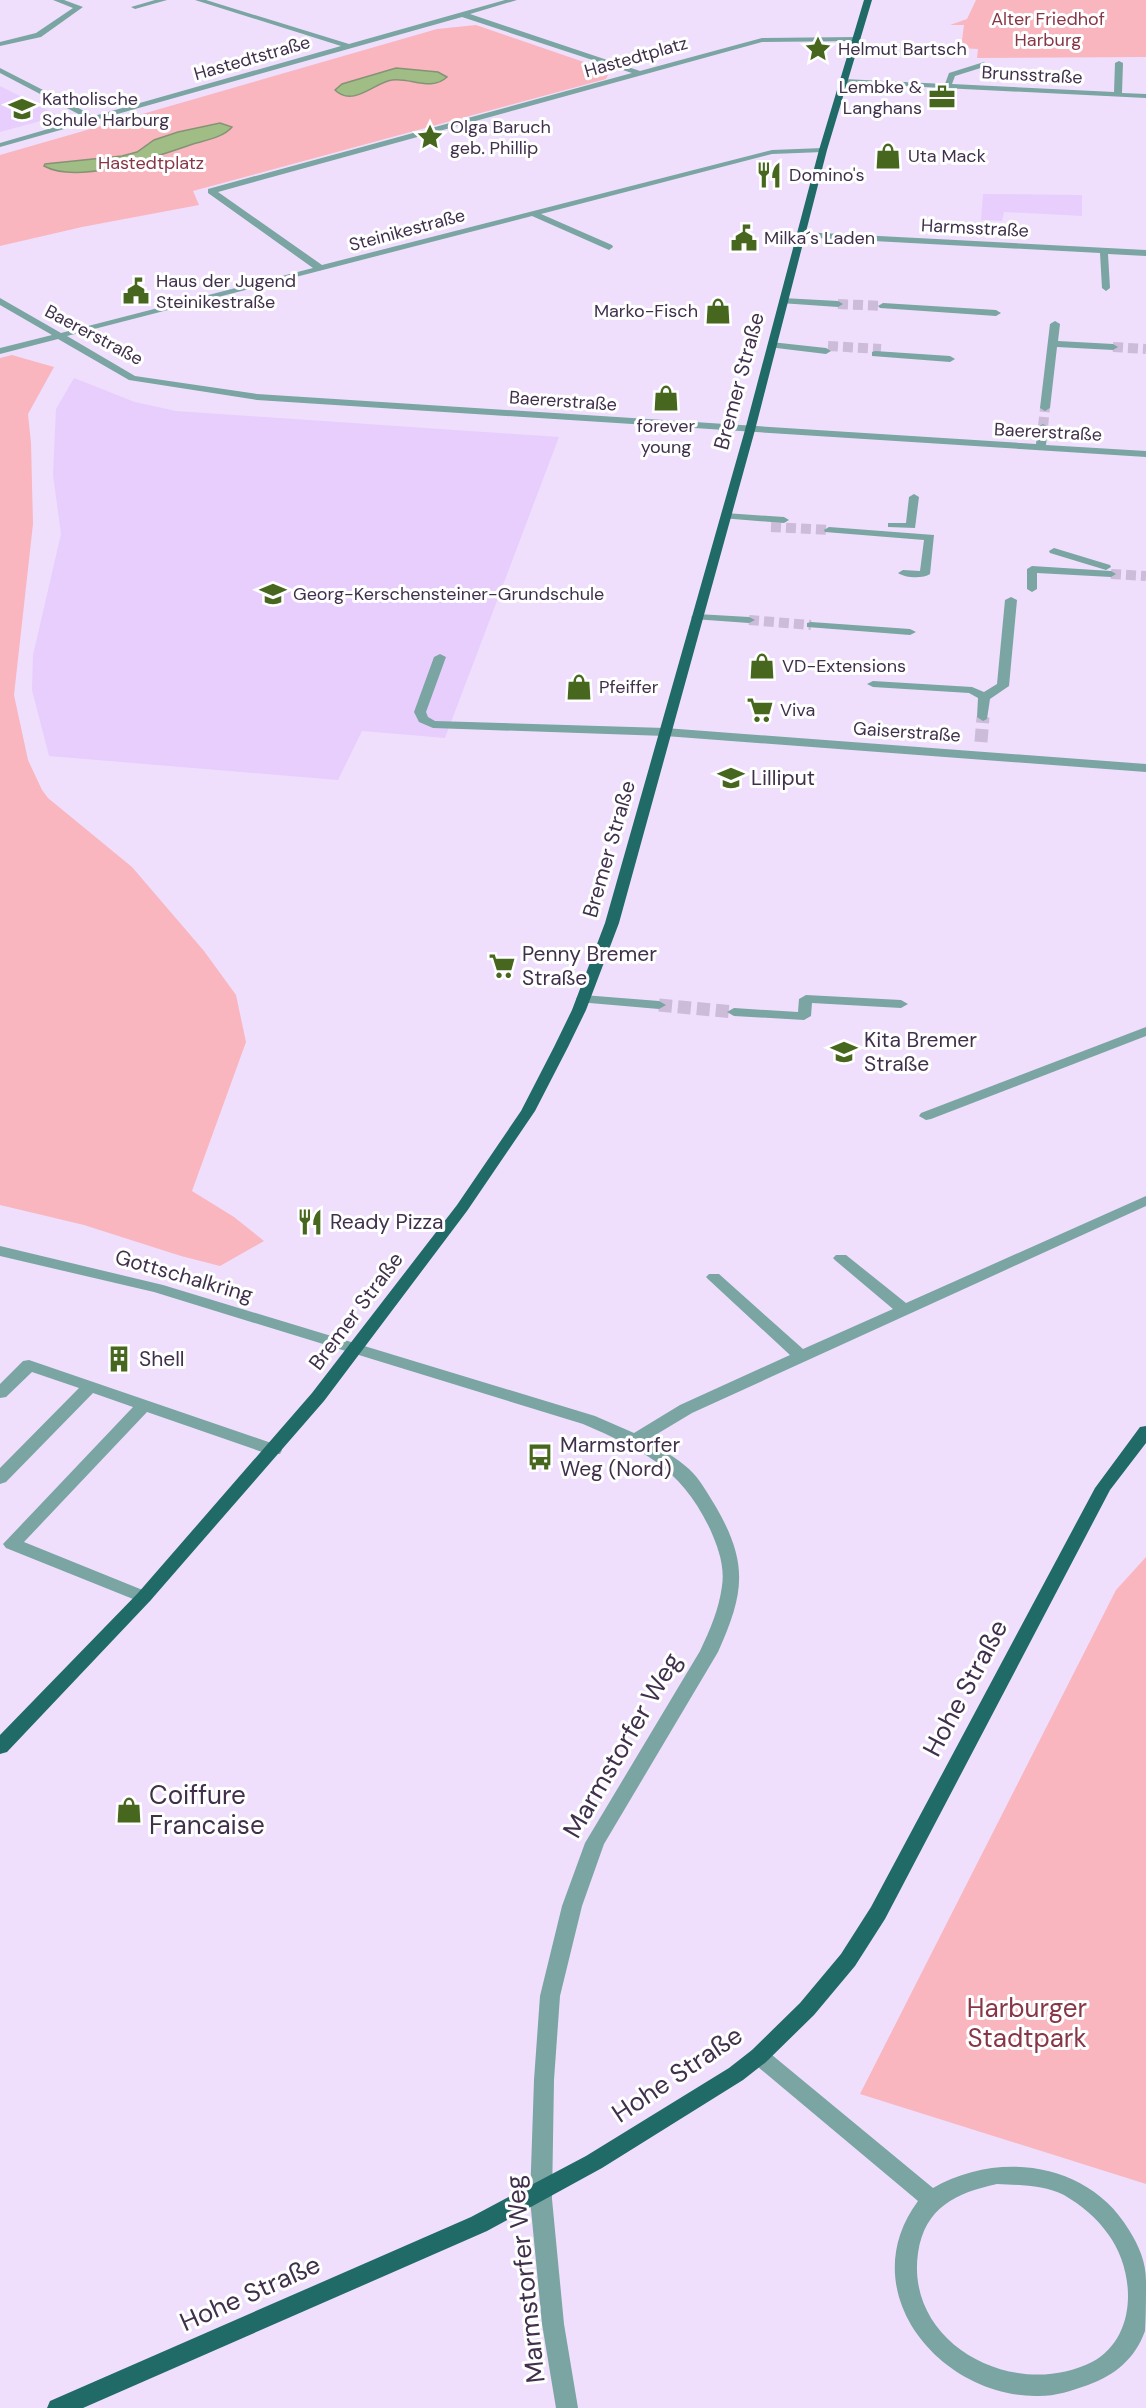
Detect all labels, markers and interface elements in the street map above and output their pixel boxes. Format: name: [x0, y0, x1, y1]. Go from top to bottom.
park label: Alter Friedhof Harburg: [991, 7, 1105, 52]
street label: Hastedtstraße: [191, 30, 313, 86]
street label: Hastedtplatz: [582, 31, 690, 83]
place icon: Helmut Bartsch: [803, 34, 833, 64]
place label: Helmut Bartsch: [838, 37, 967, 61]
street label: Brunsstraße: [981, 60, 1083, 90]
place label: Lembke & Langhans: [839, 75, 922, 120]
office icon: Lembke & Langhans: [927, 82, 957, 112]
place label: Katholische Schule Harburg: [42, 87, 169, 132]
school or university icon: Katholische Schule Harburg: [7, 94, 37, 124]
place label: Olga Baruch geb. Phillip: [450, 115, 551, 160]
place icon: Olga Baruch geb. Phillip: [415, 122, 445, 152]
shop icon: Uta Mack: [873, 141, 903, 171]
place label: Uta Mack: [908, 144, 986, 168]
park label: Hastedtplatz: [98, 151, 204, 175]
restaurant icon: Domino's: [754, 160, 784, 190]
place label: Domino's: [789, 163, 865, 187]
street label: Steinikestraße: [346, 203, 468, 257]
street label: Harmsstraße: [921, 213, 1029, 243]
public building icon: Milka´s Laden: [729, 223, 759, 253]
place label: Milka´s Laden: [764, 226, 875, 250]
place label: Haus der Jugend Steinikestraße: [156, 269, 296, 314]
public building icon: Haus der Jugend Steinikestraße: [121, 276, 151, 306]
shop icon: Marko-Fisch: [703, 296, 733, 326]
street label: Baererstraße: [41, 299, 147, 371]
place label: Marko-Fisch: [594, 299, 698, 323]
street label: Bremer Straße: [707, 309, 771, 453]
shop icon: forever young: [651, 383, 681, 413]
street label: Baererstraße: [508, 385, 618, 417]
place label: forever young: [637, 414, 696, 459]
street label: Baererstraße: [993, 417, 1103, 447]
school or university icon: Georg-Kerschensteiner-Grundschule: [258, 579, 288, 609]
place label: Georg-Kerschensteiner-Grundschule: [293, 582, 604, 606]
shop icon: VD-Extensions: [747, 651, 777, 681]
place label: VD-Extensions: [782, 654, 906, 678]
shop icon: Pfeiffer: [564, 672, 594, 702]
place label: Pfeiffer: [599, 675, 659, 699]
supermarket icon: Viva: [745, 695, 775, 725]
place label: Viva: [780, 698, 815, 722]
street label: Gaiserstraße: [852, 716, 962, 748]
school or university icon: Lilliput: [716, 763, 746, 793]
place label: Lilliput: [751, 764, 815, 792]
street label: Bremer Straße: [576, 777, 642, 921]
place label: Penny Bremer Straße: [522, 940, 657, 992]
supermarket icon: Penny Bremer Straße: [487, 951, 517, 981]
place label: Kita Bremer Straße: [864, 1026, 977, 1078]
school or university icon: Kita Bremer Straße: [829, 1037, 859, 1067]
restaurant icon: Ready Pizza: [295, 1207, 325, 1237]
place label: Ready Pizza: [330, 1208, 444, 1236]
street label: Gottschalkring: [112, 1243, 257, 1309]
street label: Bremer Straße: [302, 1246, 410, 1376]
building icon: Shell: [104, 1344, 134, 1374]
place label: Shell: [139, 1345, 185, 1373]
place label: Marmstorfer Weg (Nord): [560, 1431, 680, 1483]
bus stop icon: Marmstorfer Weg (Nord): [525, 1442, 555, 1472]
street label: Hohe Straße: [915, 1614, 1015, 1762]
street label: Marmstorfer Weg: [555, 1646, 689, 1844]
place label: Coiffure Francaise: [149, 1778, 265, 1842]
shop icon: Coiffure Francaise: [114, 1795, 144, 1825]
park label: Harburger Stadtpark: [967, 1991, 1087, 2055]
street label: Hohe Straße: [605, 2018, 749, 2130]
street label: Marmstorfer Weg: [497, 2173, 553, 2385]
street label: Hohe Straße: [174, 2247, 326, 2339]

